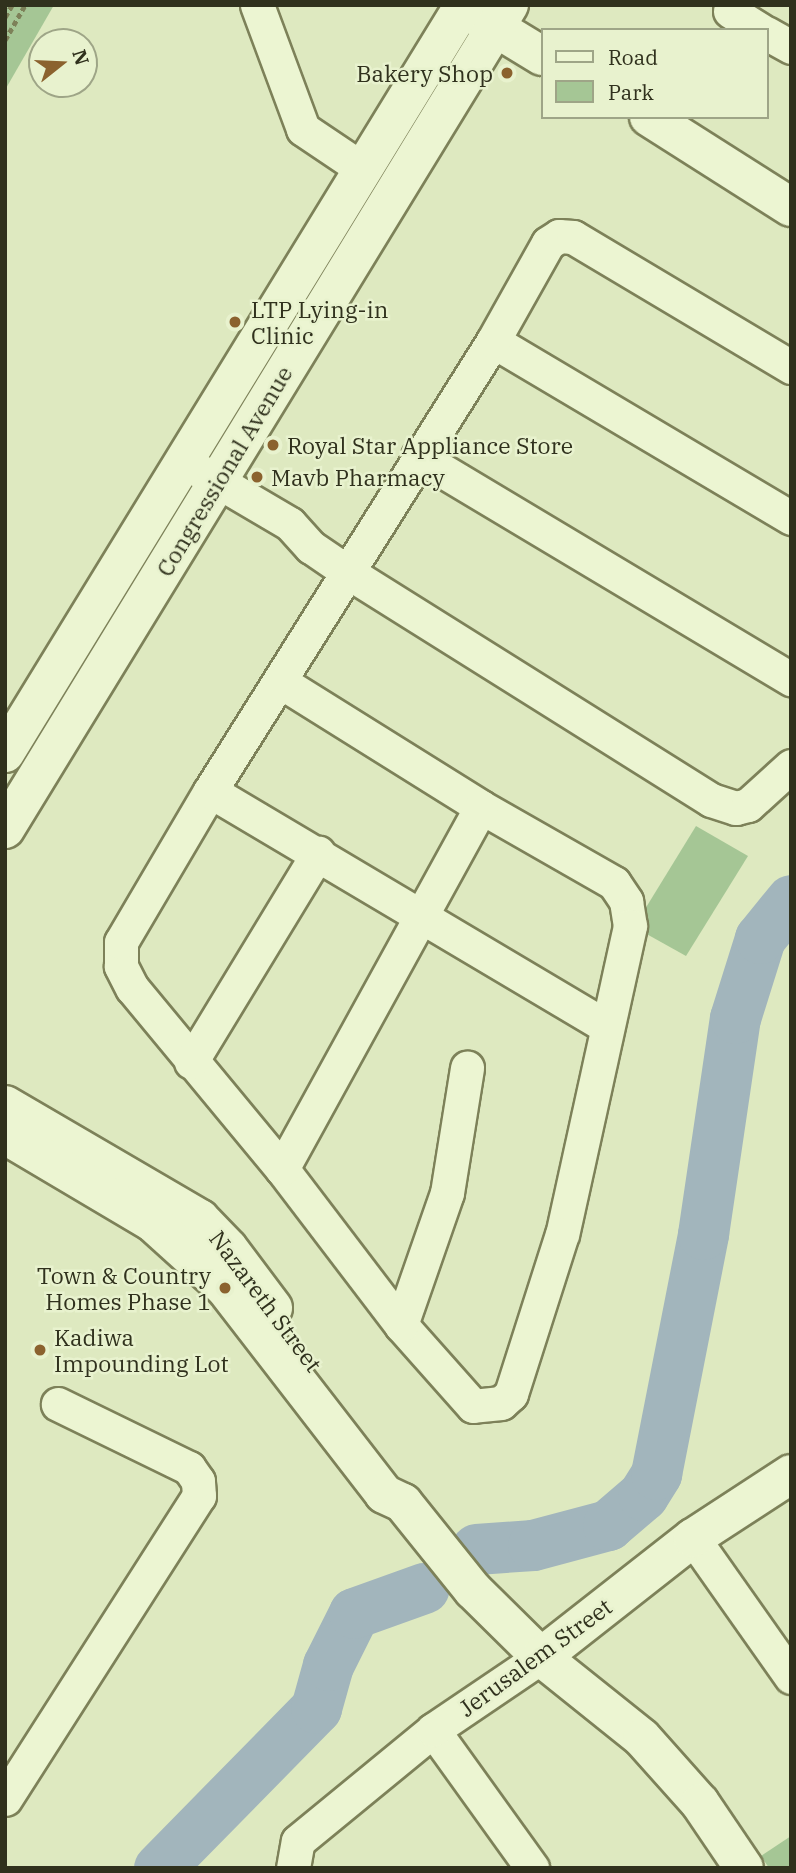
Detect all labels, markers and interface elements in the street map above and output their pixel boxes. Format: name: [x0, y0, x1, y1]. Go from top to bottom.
north arrow: [28, 28, 98, 98]
legend: [540, 28, 768, 119]
text: Road: [608, 43, 658, 71]
text: N: [67, 46, 95, 68]
place label: Bakery Shop: [356, 59, 493, 87]
marker: Bakery Shop: [499, 65, 515, 81]
text: Park: [608, 78, 654, 106]
place label: LTP Lying-in Clinic: [251, 295, 388, 349]
marker: LTP Lying-in Clinic: [225, 312, 245, 332]
street label: Congressional Avenue: [150, 361, 298, 581]
place label: Royal Star Appliance Store: [287, 431, 573, 459]
marker: Royal Star Appliance Store: [265, 437, 281, 453]
place label: Mavb Pharmacy: [271, 463, 445, 491]
marker: Mavb Pharmacy: [249, 469, 265, 485]
street label: Nazareth Street: [204, 1225, 328, 1377]
place label: Town & Country Homes Phase 1: [37, 1261, 211, 1315]
marker: Town & Country Homes Phase 1: [217, 1280, 233, 1296]
place label: Kadiwa Impounding Lot: [54, 1323, 229, 1377]
marker: Kadiwa Impounding Lot: [32, 1342, 48, 1358]
street label: Jerusalem Street: [453, 1592, 617, 1722]

